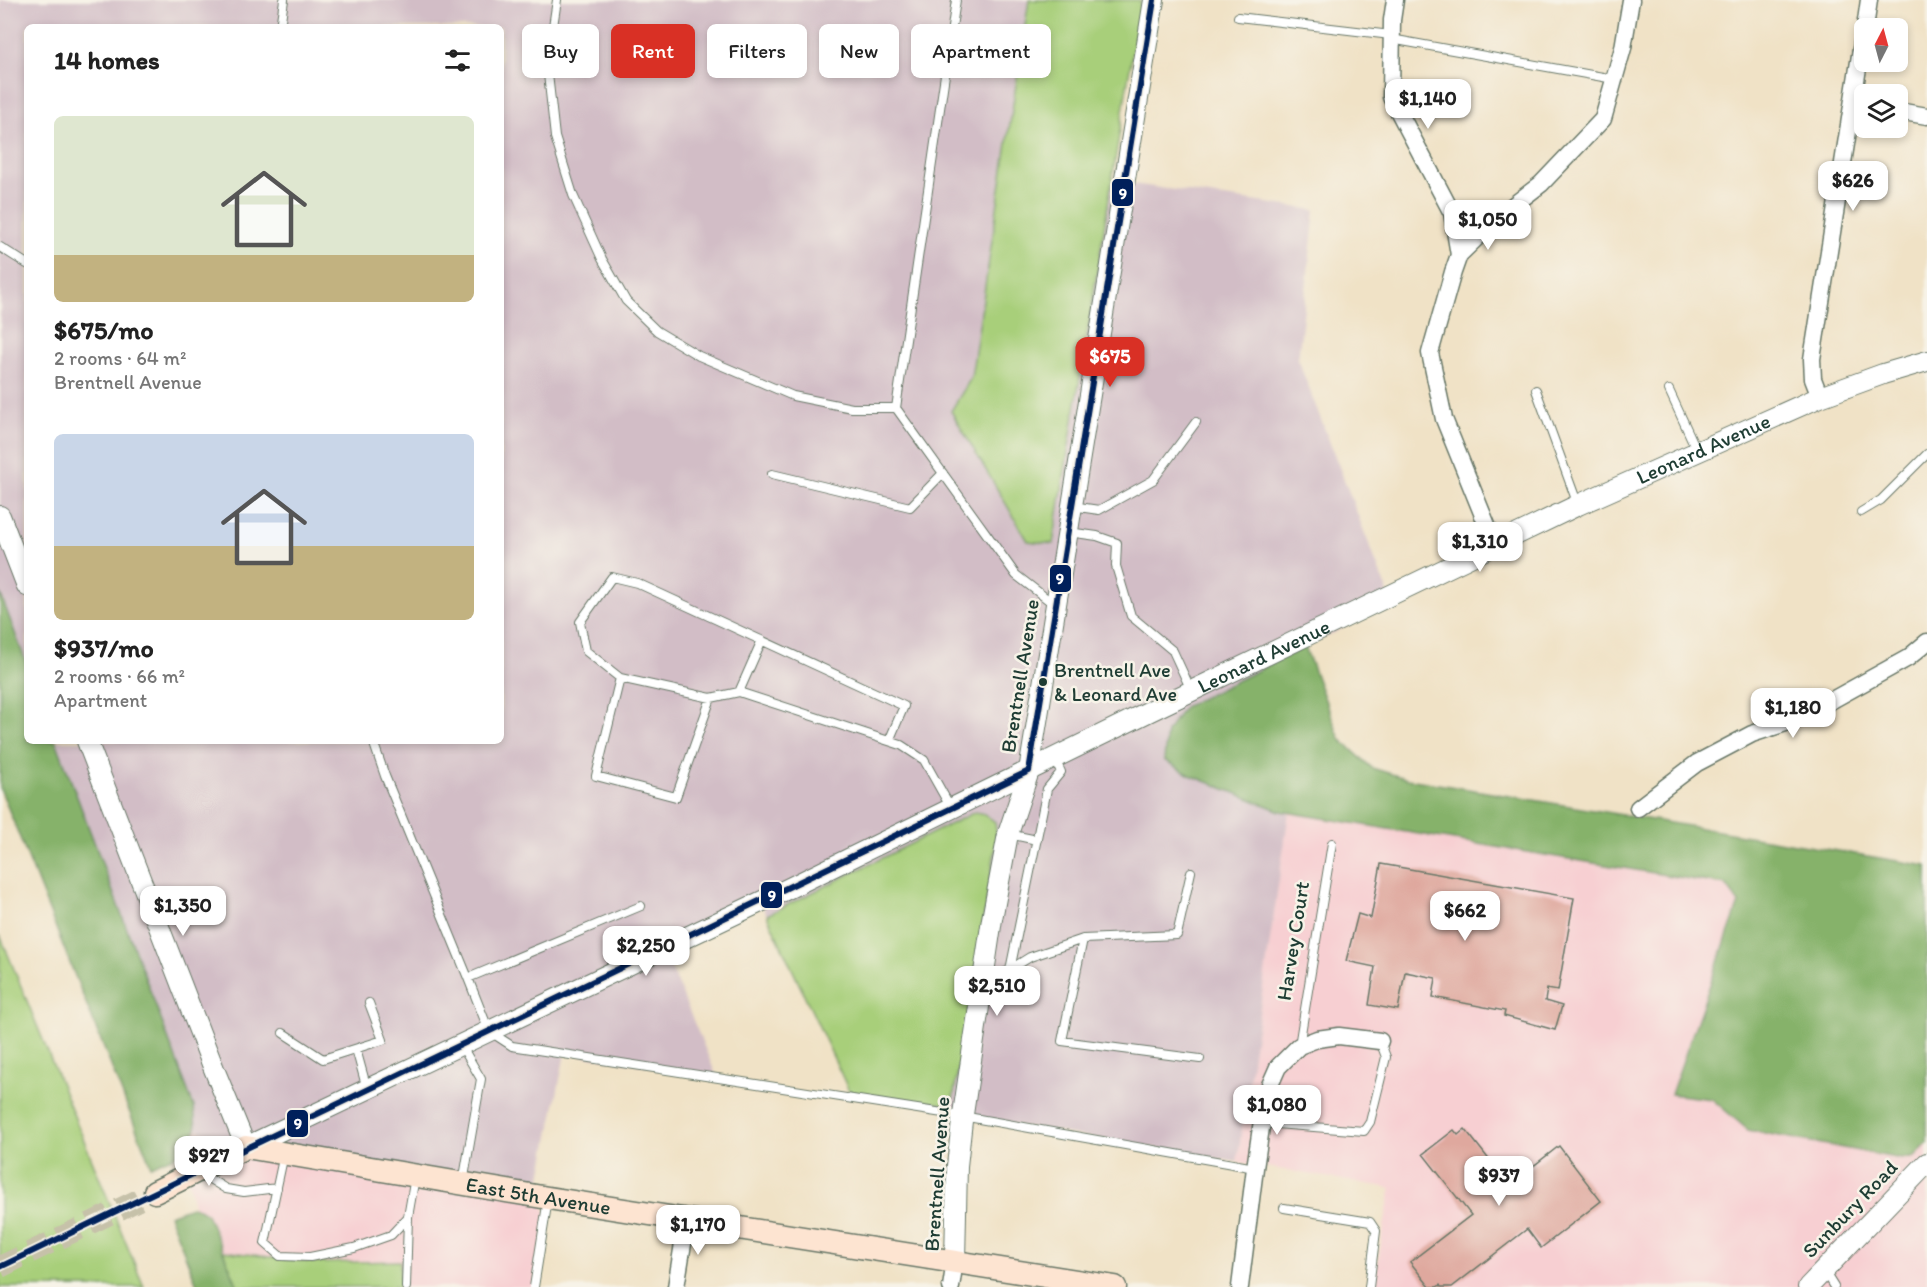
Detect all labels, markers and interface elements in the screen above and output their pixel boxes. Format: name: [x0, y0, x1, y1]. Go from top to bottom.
north arrow: [1854, 18, 1908, 72]
map controls: [1854, 18, 1908, 138]
chip: Buy: [522, 24, 599, 78]
chip: Rent: [611, 24, 695, 78]
chip: Filters: [707, 24, 807, 78]
chip: New: [819, 24, 899, 78]
chip: Apartment: [911, 24, 1051, 78]
text: 14 homes: [54, 44, 160, 76]
icon: filters: [441, 44, 474, 77]
pin: $1,140: [1379, 79, 1477, 130]
button: layers: [1854, 84, 1908, 138]
text: $1,140: [1399, 86, 1457, 110]
icon: home: [210, 155, 318, 263]
pin: $626: [1817, 161, 1889, 212]
text: $626: [1832, 168, 1874, 192]
line badge: 9: [1111, 178, 1134, 207]
text: 9: [1119, 184, 1127, 203]
pin: $1,050: [1439, 200, 1537, 251]
text: $1,050: [1458, 207, 1518, 231]
text: $675/mo: [54, 314, 153, 346]
pin: $675: [1074, 337, 1146, 388]
text: $675: [1089, 344, 1131, 368]
text: 2 rooms · 64 m²: [54, 346, 186, 370]
text: Brentnell Avenue: [54, 370, 202, 394]
street label: Leonard Avenue: [1632, 408, 1774, 489]
icon: home: [210, 473, 318, 581]
pin: $1,310: [1431, 522, 1529, 573]
text: $1,310: [1452, 529, 1508, 553]
line badge: 9: [1049, 564, 1072, 593]
text: 9: [1056, 569, 1064, 588]
street label: Brentnell Avenue: [995, 597, 1044, 755]
street label: Leonard Avenue: [1193, 613, 1334, 698]
text: $937/mo: [54, 632, 154, 664]
place label: Brentnell Ave & Leonard Ave: [1054, 658, 1177, 706]
text: 2 rooms · 66 m²: [54, 664, 185, 688]
marker: Brentnell Ave & Leonard Ave: [1037, 676, 1049, 688]
text: Apartment: [54, 688, 147, 712]
pin: $1,180: [1744, 688, 1842, 739]
text: $1,180: [1765, 695, 1821, 719]
street label: Harvey Court: [1271, 879, 1314, 1002]
line badge: 9: [760, 881, 783, 909]
pin: $1,350: [134, 886, 232, 937]
text: 9: [768, 886, 776, 905]
pin: $662: [1429, 891, 1501, 942]
text: $1,350: [154, 893, 212, 917]
text: $662: [1444, 898, 1486, 922]
pin: $2,250: [597, 926, 695, 977]
text: $2,250: [617, 933, 675, 957]
pin: $2,510: [948, 966, 1046, 1017]
text: $2,510: [968, 973, 1026, 997]
pin: $1,080: [1228, 1085, 1326, 1136]
text: $1,080: [1247, 1092, 1307, 1116]
street label: Brentnell Avenue: [919, 1096, 954, 1252]
line badge: 9: [286, 1109, 309, 1138]
text: 9: [294, 1114, 302, 1133]
pin: $927: [173, 1136, 245, 1187]
text: $927: [188, 1143, 230, 1167]
street label: Sunbury Road: [1797, 1155, 1902, 1263]
pin: $937: [1463, 1156, 1535, 1207]
text: $937: [1478, 1163, 1520, 1187]
street label: East 5th Avenue: [464, 1171, 613, 1220]
pin: $1,170: [649, 1205, 747, 1256]
text: $1,170: [670, 1212, 726, 1236]

